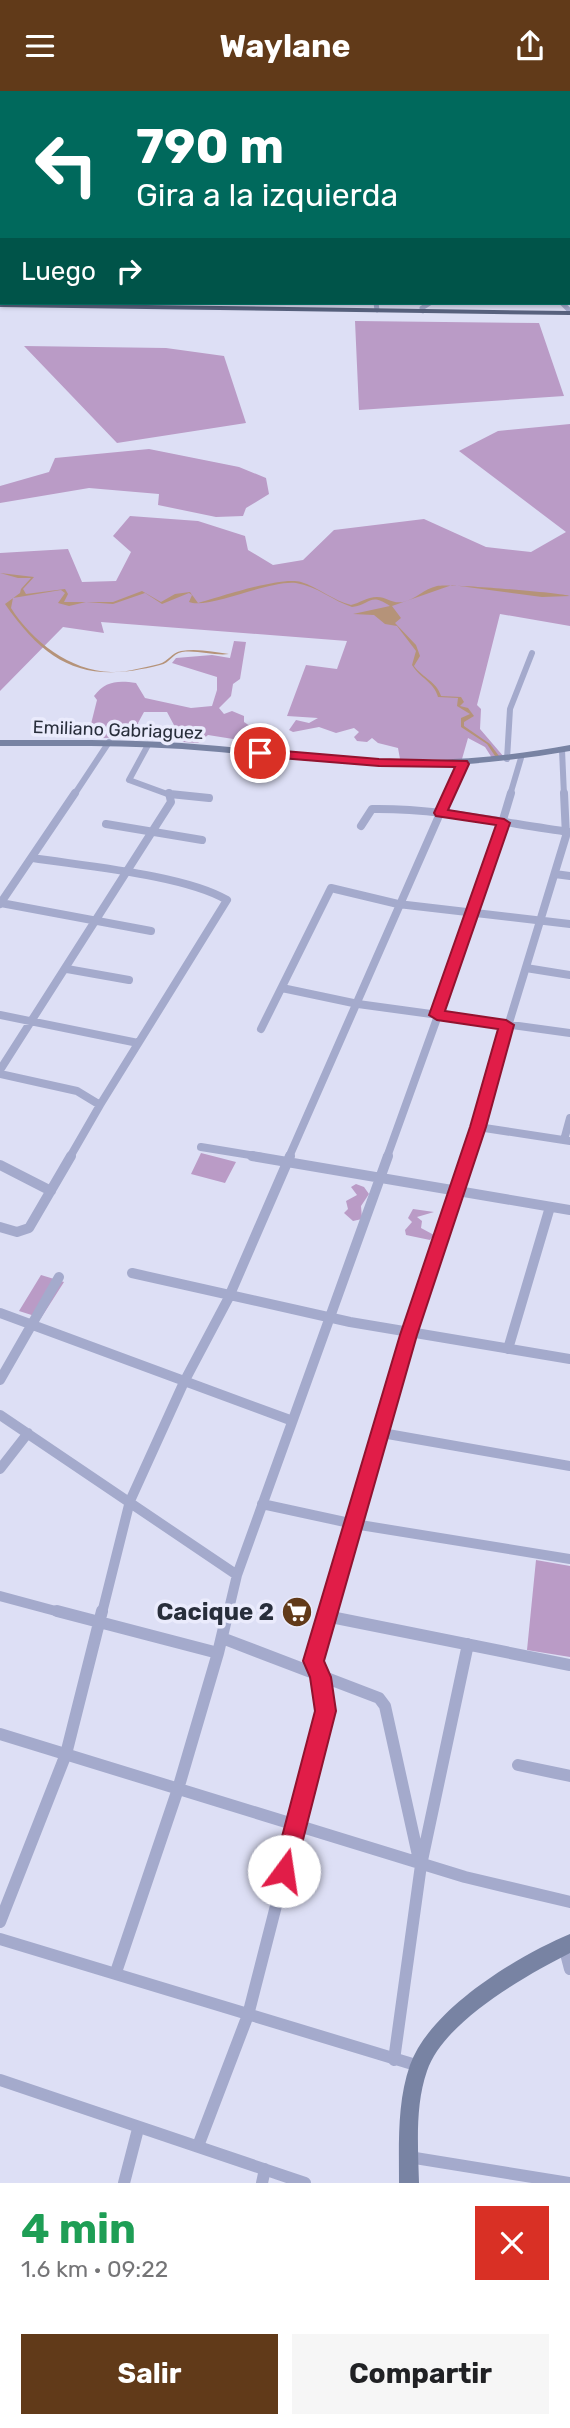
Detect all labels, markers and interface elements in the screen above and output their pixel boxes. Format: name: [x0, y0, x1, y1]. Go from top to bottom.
icon: menu: [21, 27, 59, 65]
text: Waylane: [219, 27, 351, 65]
icon: share: [511, 27, 549, 65]
text: 790 m: [136, 117, 284, 175]
icon: left: [21, 119, 112, 210]
text: Gira a la izquierda: [136, 176, 398, 214]
icon: right: [110, 252, 148, 290]
text: Luego: [21, 256, 96, 287]
street label: Emiliano Gabriaguez: [32, 716, 204, 744]
pin: [230, 723, 290, 783]
icon: arrive: [241, 734, 279, 772]
supermarket icon: Cacique 2: [280, 1595, 314, 1629]
place label: Cacique 2: [156, 1598, 274, 1626]
position arrow: [247, 1834, 321, 1908]
text: 4 min: [21, 2204, 136, 2254]
button: close: [475, 2206, 549, 2280]
text: 1.6 km · 09:22: [21, 2255, 168, 2283]
button: Salir: [21, 2334, 278, 2414]
button: Compartir: [292, 2334, 549, 2414]

